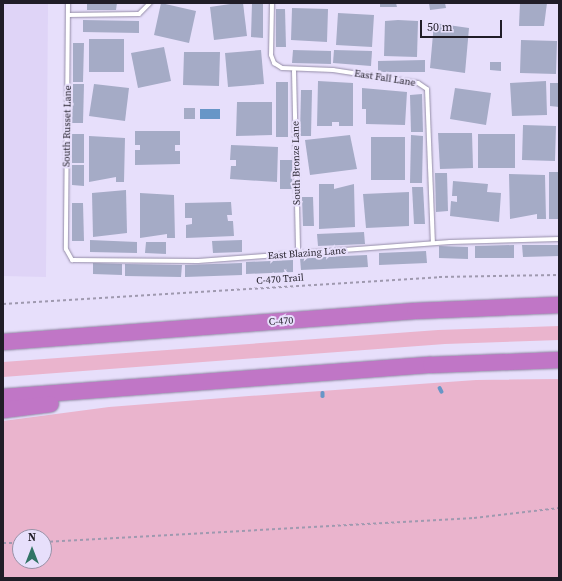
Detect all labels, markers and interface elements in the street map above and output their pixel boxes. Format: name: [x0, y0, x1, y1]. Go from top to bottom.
scale bar: [422, 12, 504, 38]
text: 50 m: [427, 19, 453, 35]
street label: East Fall Lane: [353, 67, 417, 89]
street label: South Russet Lane: [60, 85, 74, 167]
street label: South Bronze Lane: [289, 121, 303, 205]
street label: East Blazing Lane: [267, 244, 347, 262]
street label: C-470 Trail: [256, 271, 304, 287]
street label: C-470: [268, 314, 294, 328]
north arrow: [12, 529, 52, 569]
text: N: [28, 530, 36, 545]

